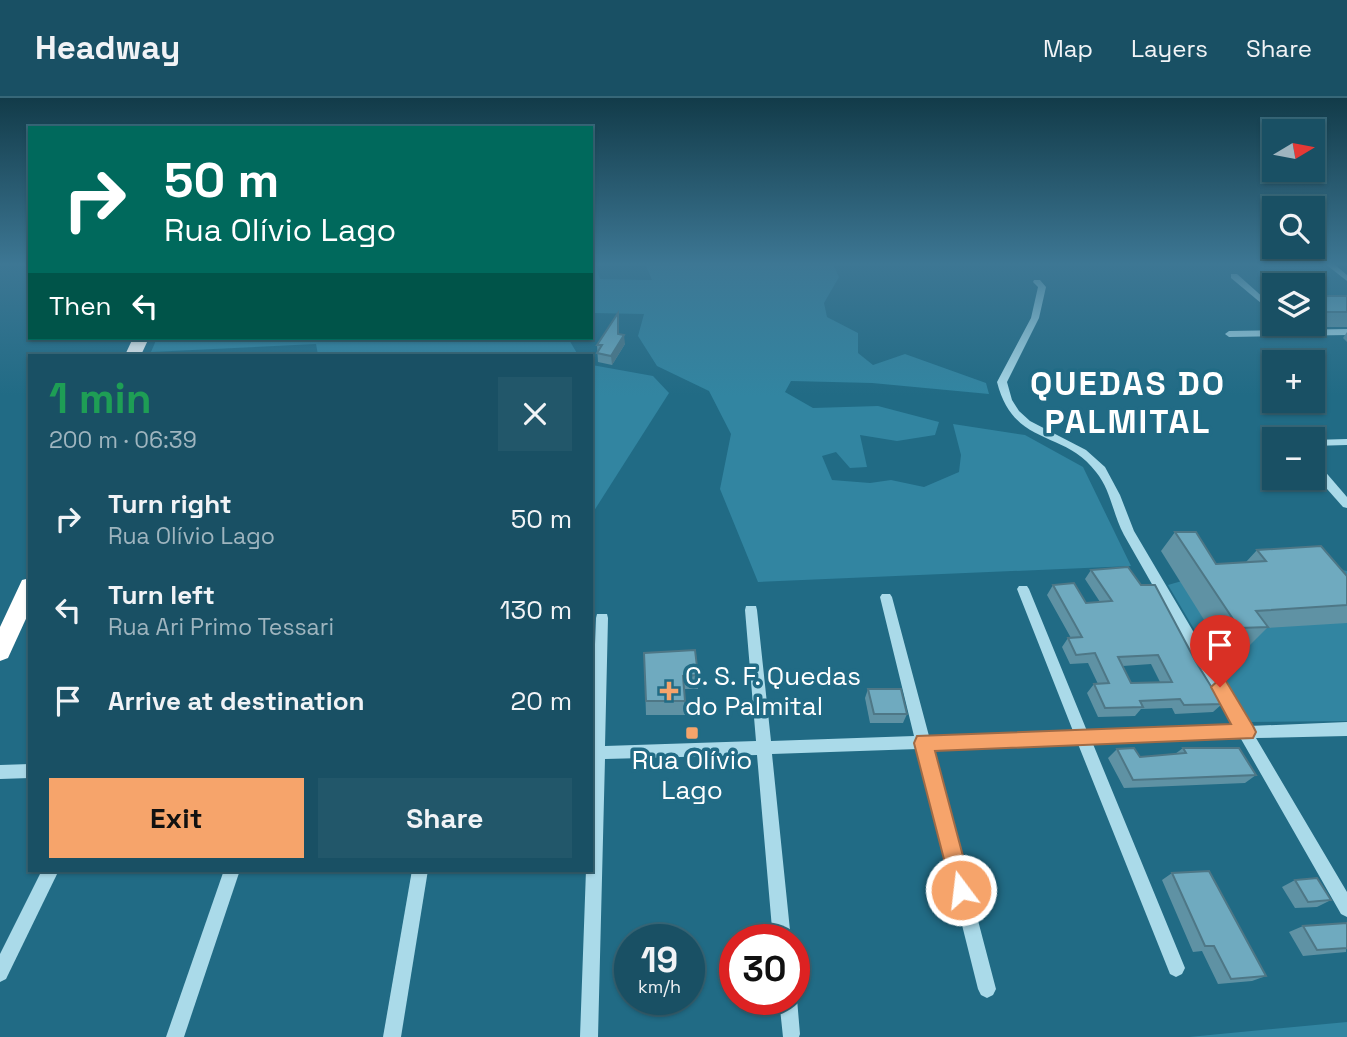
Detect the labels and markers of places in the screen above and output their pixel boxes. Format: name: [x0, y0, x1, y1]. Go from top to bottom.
pin: [1190, 615, 1250, 687]
place label: C. S. F. Quedas do Palmital: [685, 659, 861, 723]
marker: C. S. F. Quedas do Palmital: [659, 681, 679, 701]
marker: Rua Olívio Lago: [684, 725, 700, 741]
place label: Rua Olívio Lago: [632, 743, 752, 807]

